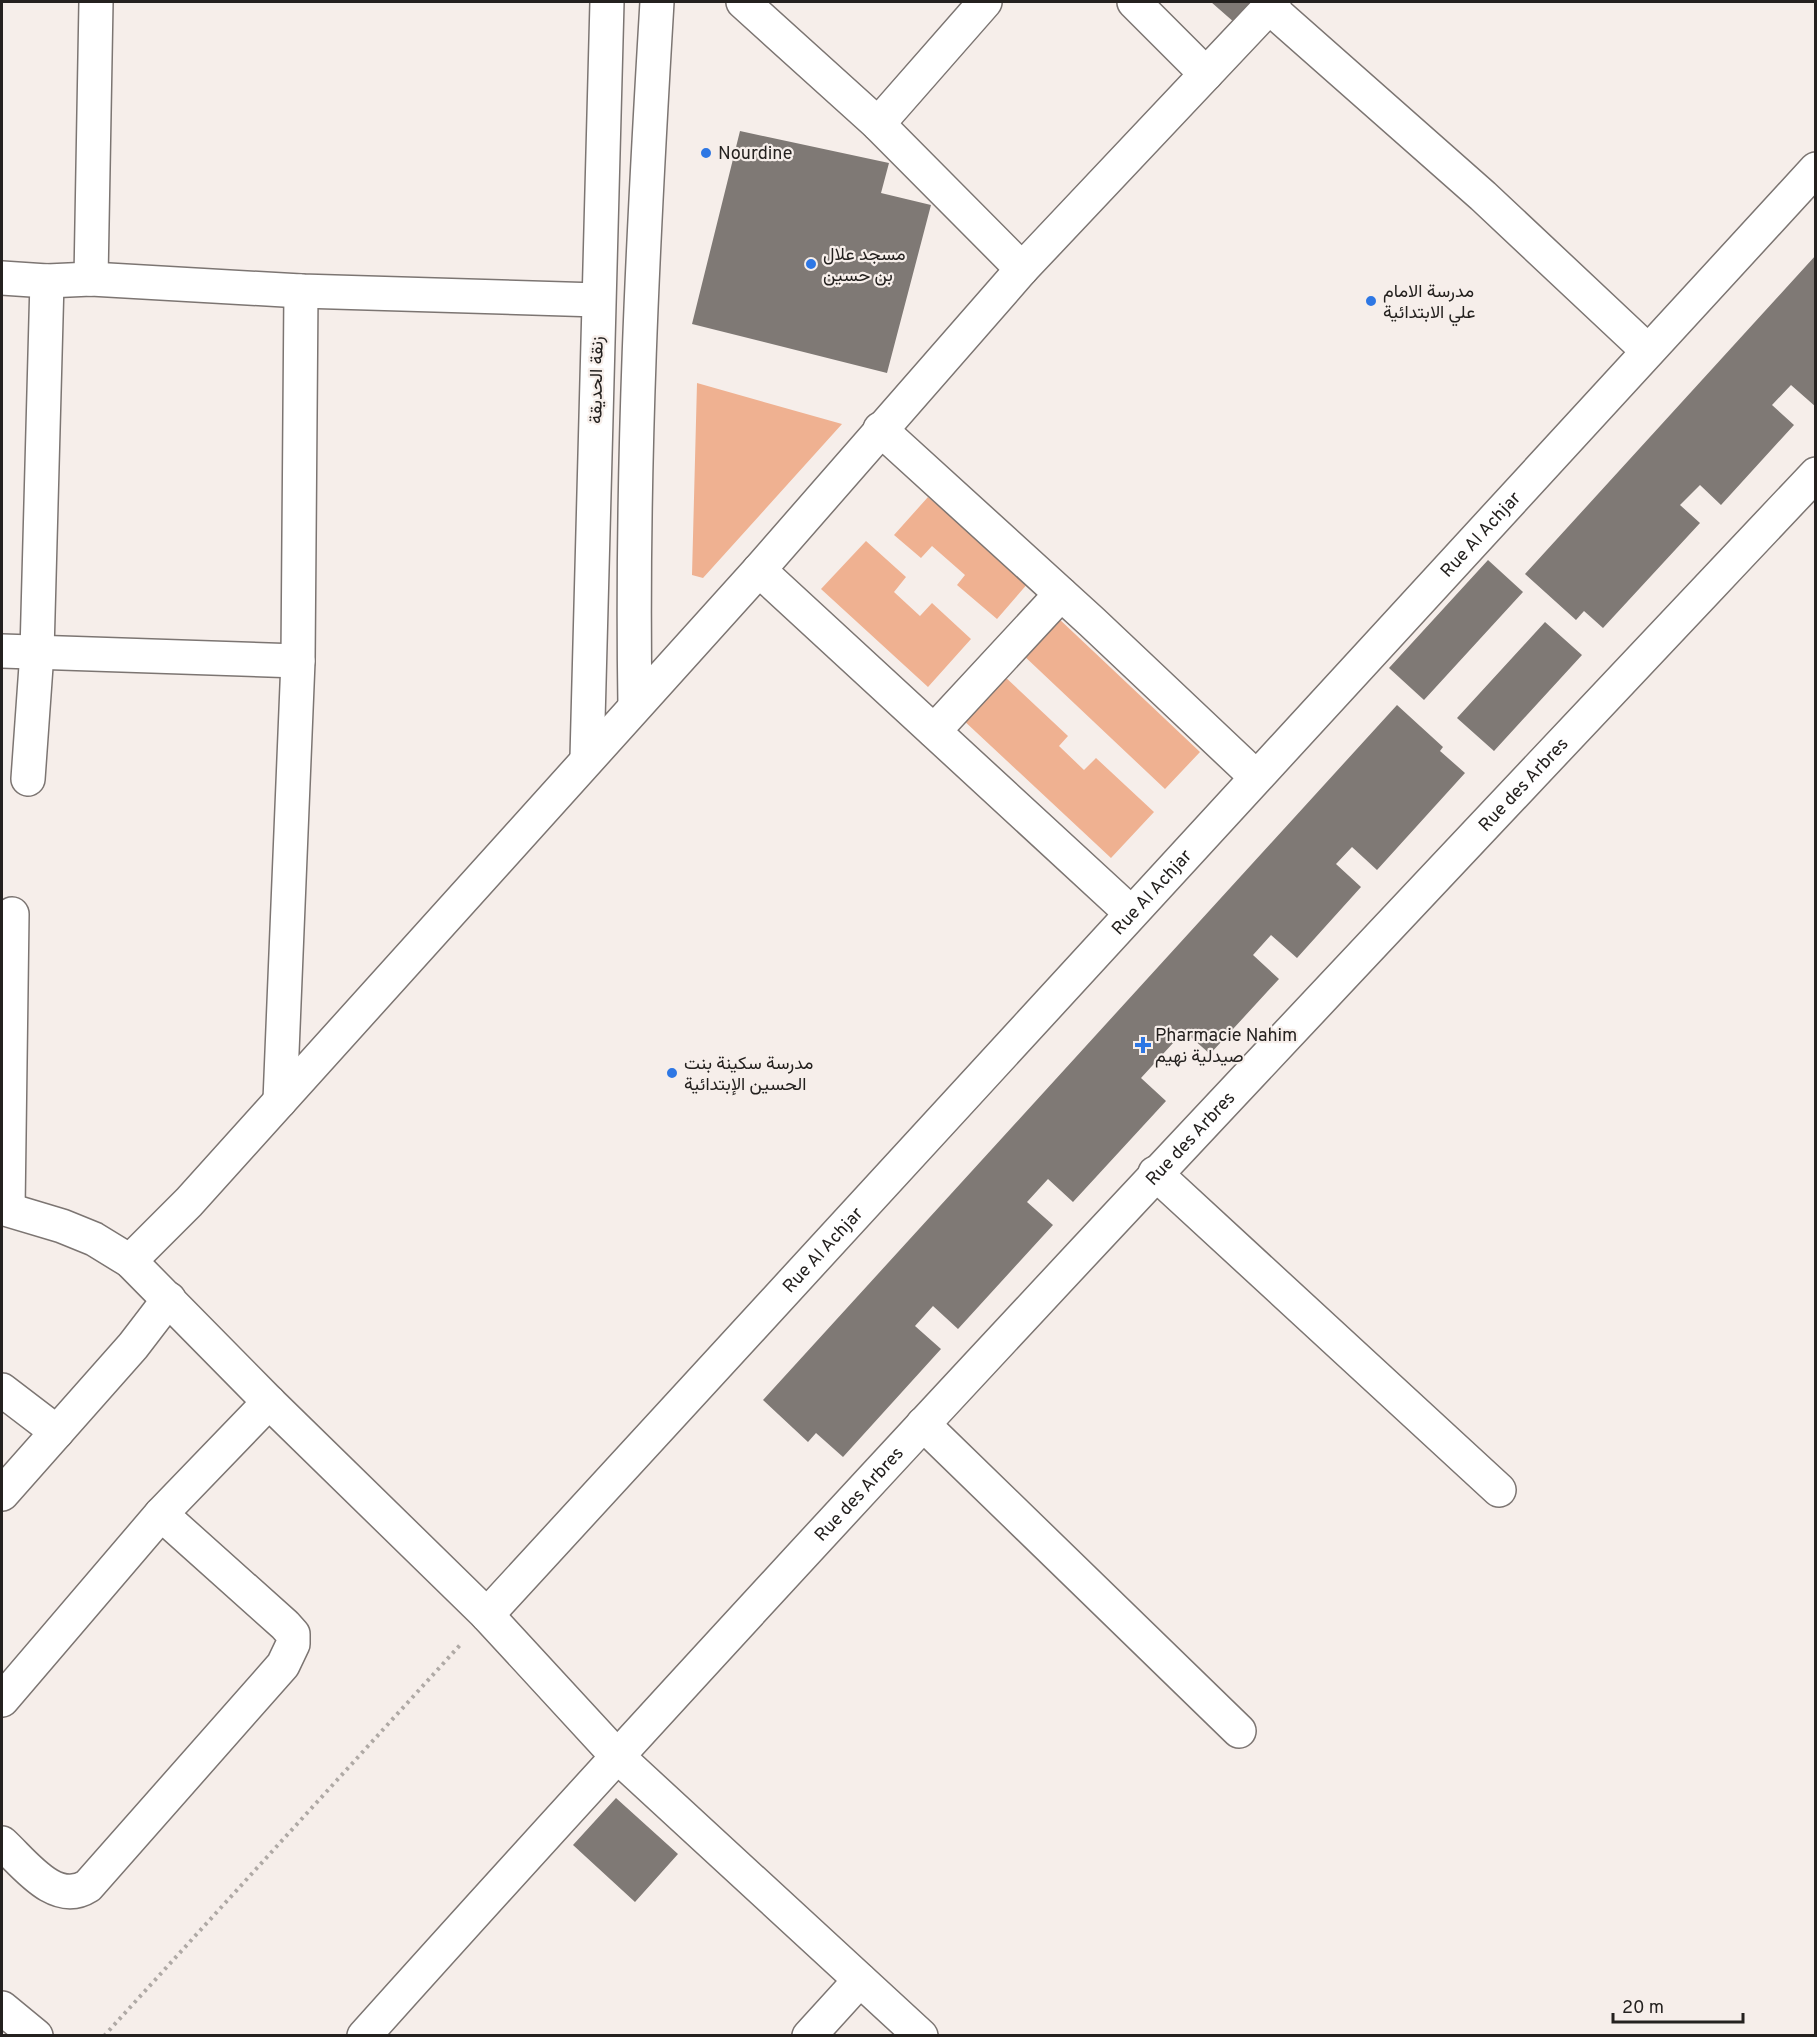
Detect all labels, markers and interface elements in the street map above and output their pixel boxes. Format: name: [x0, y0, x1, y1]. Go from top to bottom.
place label: Nourdine: [718, 143, 792, 166]
marker: Nourdine: [699, 146, 713, 160]
place label: مسجد علال بن حسين: [823, 244, 906, 288]
marker: مسجد علال بن حسين: [804, 257, 818, 271]
place label: مدرسة الامام علي الابتدائية: [1383, 281, 1475, 327]
marker: مدرسة الامام علي الابتدائية: [1364, 294, 1378, 308]
street label: زنقة الحديقة: [585, 336, 610, 424]
street label: Rue Al Achjar: [1436, 487, 1527, 583]
street label: Rue des Arbres: [1474, 733, 1574, 837]
street label: Rue Al Achjar: [1107, 845, 1198, 941]
place label: Pharmacie Nahim صيدلية نهيم: [1155, 1025, 1297, 1069]
marker: Pharmacie Nahim صيدلية نهيم: [1136, 1038, 1150, 1052]
place label: مدرسة سكينة بنت الحسين الإبتدائية: [684, 1053, 813, 1097]
marker: مدرسة سكينة بنت الحسين الإبتدائية: [665, 1066, 679, 1080]
street label: Rue des Arbres: [1141, 1087, 1241, 1191]
street label: Rue Al Achjar: [779, 1203, 869, 1299]
street label: Rue des Arbres: [810, 1443, 909, 1547]
scale bar: [1613, 1986, 1744, 2024]
text: 20 m: [1622, 1997, 1664, 2020]

